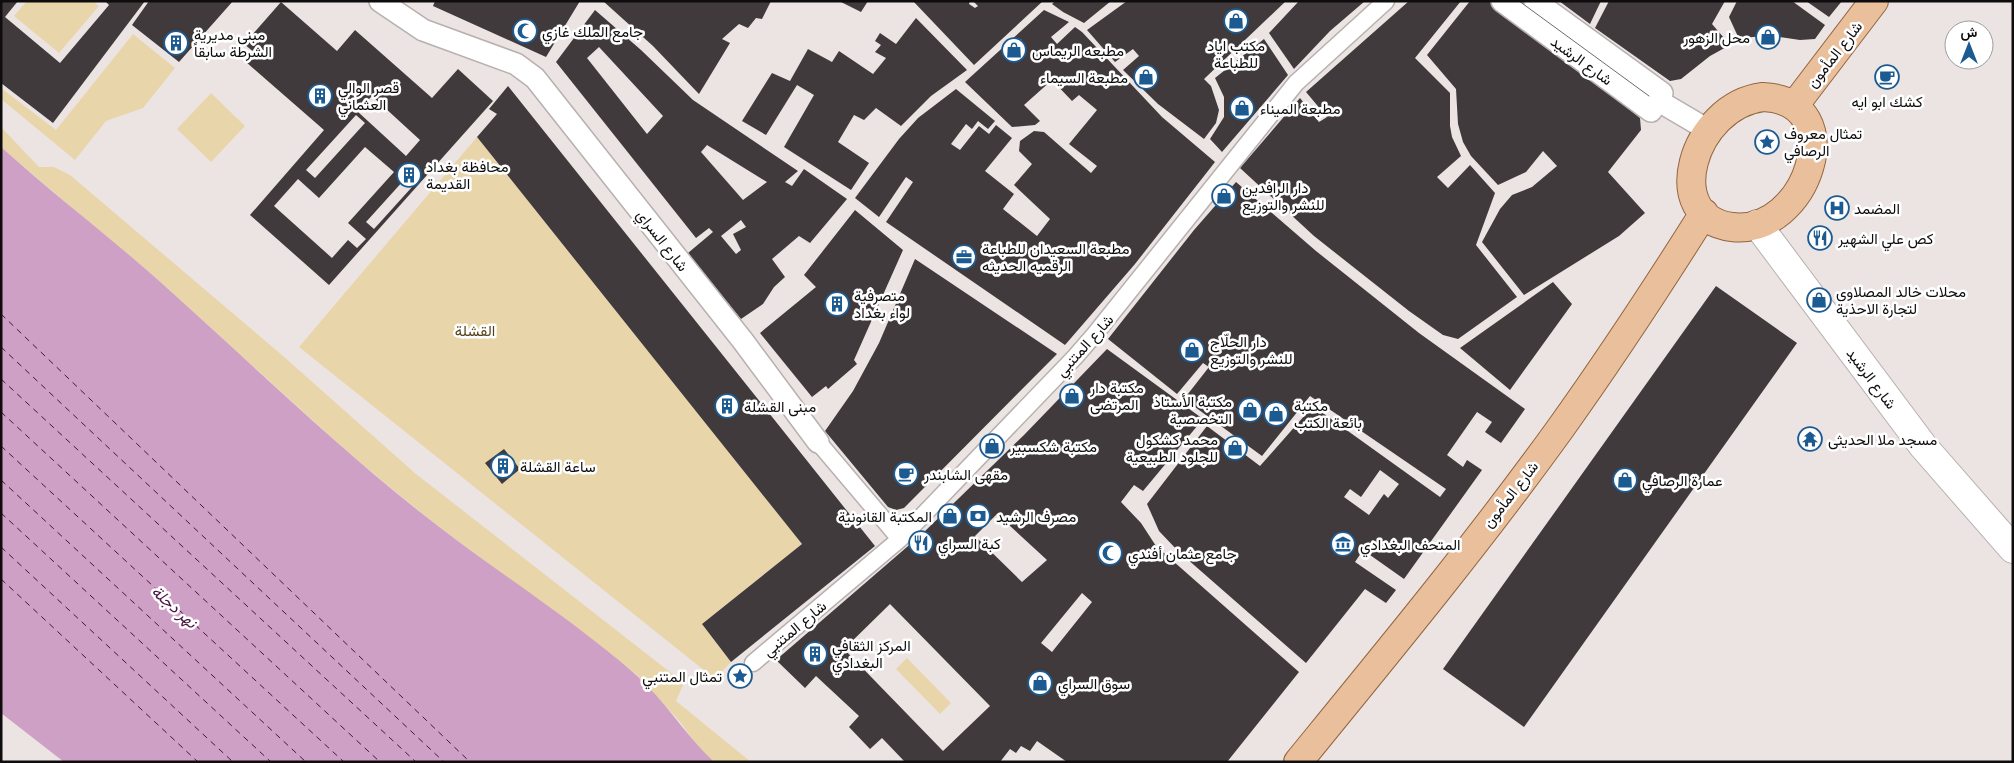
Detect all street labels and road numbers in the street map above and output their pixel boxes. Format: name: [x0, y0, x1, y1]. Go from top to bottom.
street label: شارع المأمون: [1803, 17, 1868, 93]
street label: شارع الرشيد: [1546, 32, 1616, 91]
street label: شارع السراي: [629, 206, 693, 278]
street label: شارع المتنبي: [1051, 310, 1120, 383]
street label: شارع الرشيد: [1841, 344, 1901, 414]
street label: شارع المأمون: [1479, 457, 1544, 533]
street label: شارع المتنبي: [759, 596, 833, 664]

